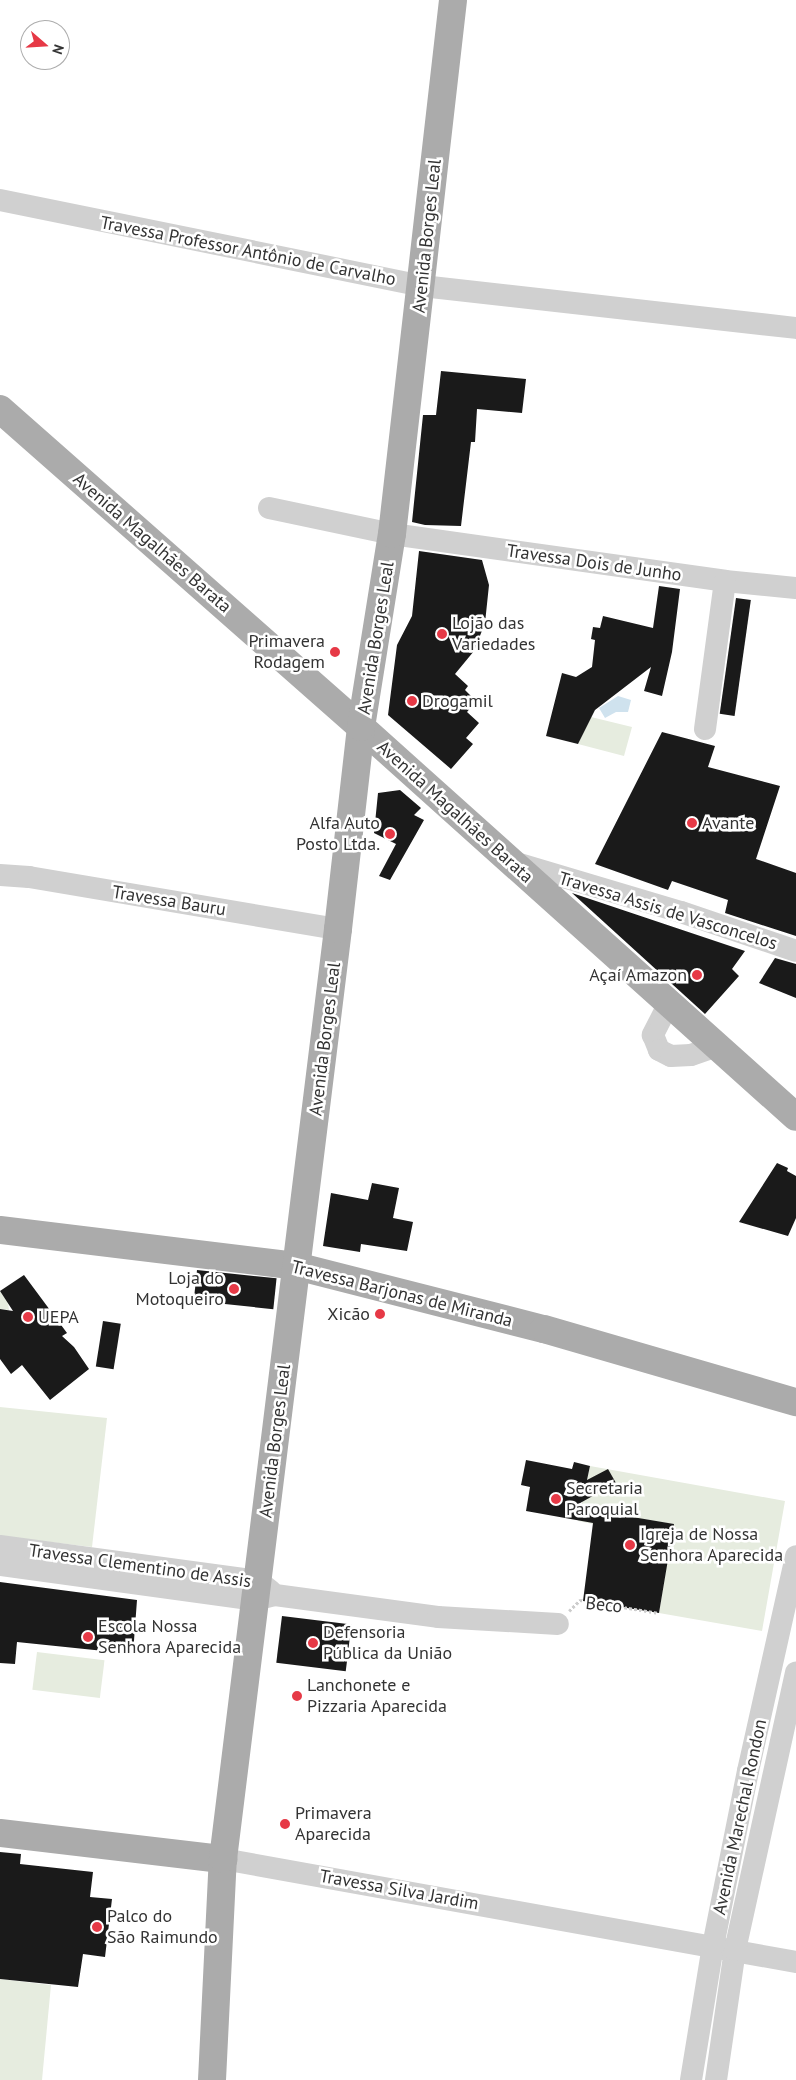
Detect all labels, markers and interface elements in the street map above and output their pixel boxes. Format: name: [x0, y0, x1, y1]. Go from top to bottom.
north arrow: [20, 20, 70, 70]
text: N: [48, 42, 68, 57]
street label: Avenida Borges Leal: [408, 158, 446, 314]
street label: Travessa Professor Antônio de Carvalho: [98, 212, 398, 290]
street label: Avenida Magalhães Barata: [69, 468, 235, 618]
street label: Travessa Dois de Junho: [505, 540, 683, 586]
street label: Avenida Borges Leal: [353, 560, 399, 716]
place label: Lojão das Variedades: [452, 613, 535, 656]
marker: Lojão das Variedades: [436, 628, 448, 640]
place label: Primavera Rodagem: [248, 631, 325, 674]
marker: Primavera Rodagem: [329, 646, 341, 658]
place label: Drogamil: [422, 690, 493, 712]
marker: Drogamil: [406, 695, 418, 707]
street label: Avenida Magalhães Barata: [373, 736, 537, 888]
place label: Avante: [702, 812, 754, 834]
place label: Alfa Auto Posto Ltda.: [296, 813, 380, 856]
marker: Avante: [686, 817, 698, 829]
marker: Alfa Auto Posto Ltda.: [384, 828, 396, 840]
street label: Travessa Assis de Vasconcelos: [556, 867, 780, 955]
street label: Travessa Bauru: [111, 881, 227, 921]
street label: Avenida Borges Leal: [305, 961, 345, 1117]
place label: Açaí Amazon: [589, 964, 687, 986]
marker: Açaí Amazon: [691, 969, 703, 981]
street label: Travessa Barjonas de Miranda: [289, 1256, 515, 1332]
place label: Loja do Motoqueiro: [135, 1268, 224, 1310]
marker: Loja do Motoqueiro: [228, 1283, 240, 1295]
place label: Xicão: [327, 1303, 370, 1325]
place label: UEPA: [38, 1306, 79, 1328]
marker: Xicão: [374, 1308, 386, 1320]
marker: UEPA: [22, 1311, 34, 1323]
street label: Avenida Borges Leal: [255, 1363, 295, 1519]
place label: Secretaria Paroquial: [566, 1478, 643, 1520]
marker: Secretaria Paroquial: [550, 1493, 562, 1505]
place label: Igreja de Nossa Senhora Aparecida: [640, 1524, 784, 1566]
marker: Igreja de Nossa Senhora Aparecida: [624, 1539, 636, 1551]
street label: Travessa Clementino de Assis: [27, 1540, 253, 1592]
street label: Beco: [585, 1592, 623, 1618]
place label: Escola Nossa Senhora Aparecida: [98, 1616, 242, 1658]
place label: Defensoria Pública da União: [323, 1622, 452, 1665]
marker: Escola Nossa Senhora Aparecida: [82, 1631, 94, 1643]
marker: Defensoria Pública da União: [307, 1637, 319, 1649]
place label: Lanchonete e Pizzaria Aparecida: [307, 1675, 447, 1718]
marker: Lanchonete e Pizzaria Aparecida: [291, 1690, 303, 1702]
street label: Avenida Marechal Rondon: [709, 1717, 771, 1917]
place label: Primavera Aparecida: [295, 1803, 372, 1846]
marker: Primavera Aparecida: [279, 1818, 291, 1830]
street label: Travessa Silva Jardim: [318, 1865, 480, 1915]
place label: Palco do São Raimundo: [107, 1906, 218, 1948]
marker: Palco do São Raimundo: [91, 1921, 103, 1933]

